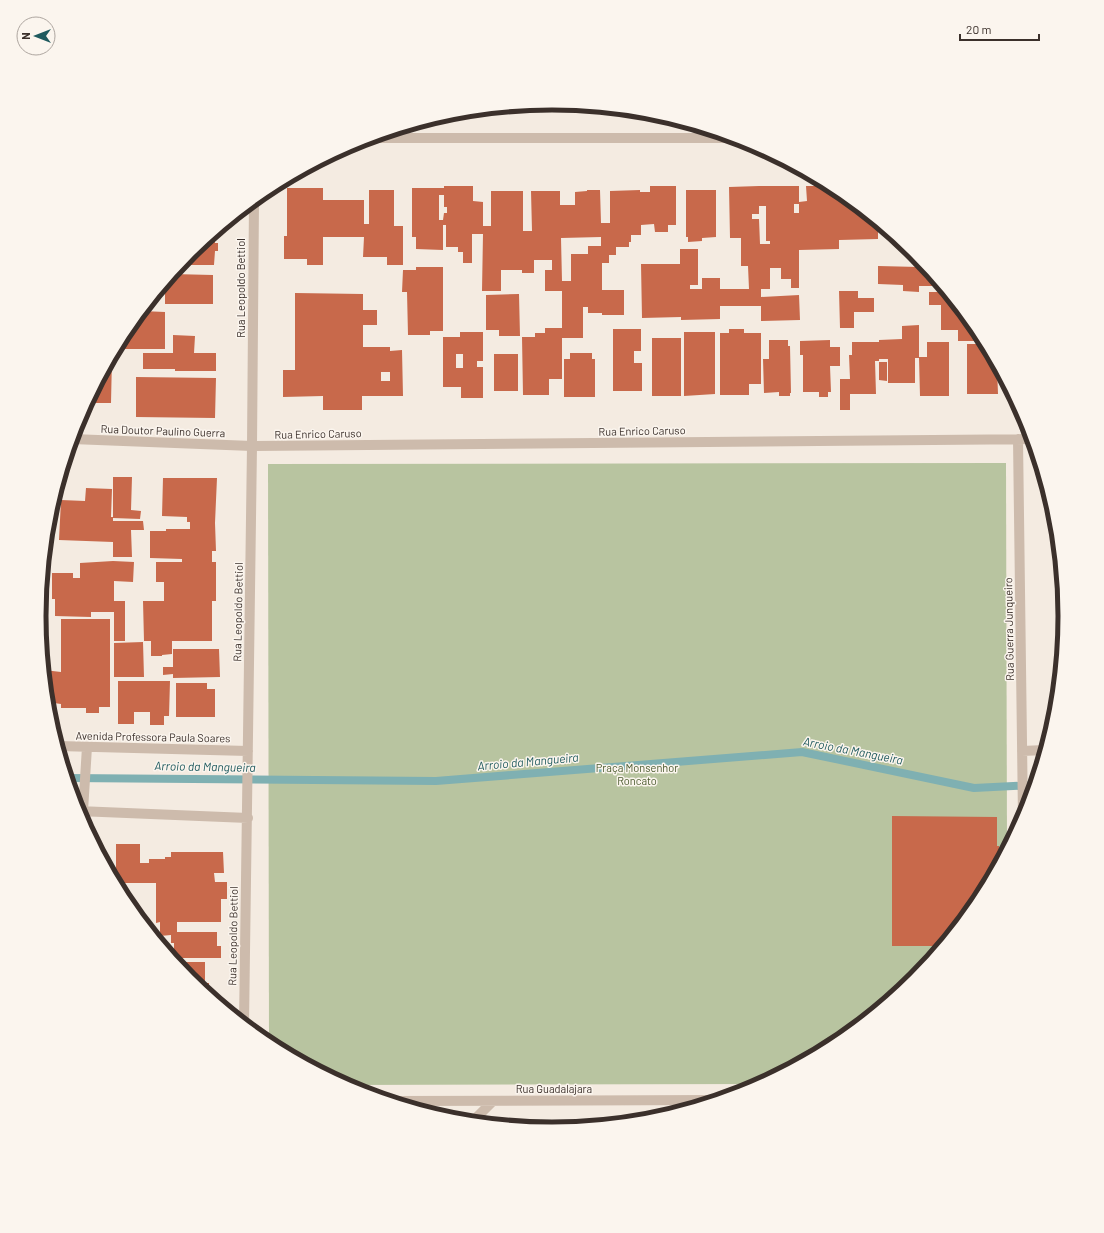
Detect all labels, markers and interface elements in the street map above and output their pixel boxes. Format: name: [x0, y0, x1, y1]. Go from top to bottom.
north arrow: [16, 16, 56, 56]
scale bar: [960, 16, 1039, 42]
text: 20 m: [966, 22, 992, 36]
text: N: [19, 32, 32, 40]
street label: Rua Leopoldo Bettiol: [234, 238, 247, 338]
street label: Rua Doutor Paulino Guerra: [100, 422, 226, 439]
street label: Rua Enrico Caruso: [598, 423, 686, 438]
street label: Rua Enrico Caruso: [274, 426, 362, 441]
street label: Rua Leopoldo Bettiol: [230, 562, 245, 662]
street label: Rua Guerra Junqueiro: [1001, 577, 1016, 681]
street label: Avenida Professora Paula Soares: [75, 729, 231, 744]
water label: Arroio da Mangueira: [802, 733, 904, 767]
water label: Arroio da Mangueira: [477, 750, 579, 772]
water label: Arroio da Mangueira: [154, 758, 256, 774]
park label: Praça Monsenhor Roncato: [596, 761, 678, 787]
street label: Rua Leopoldo Bettiol: [225, 886, 240, 986]
street label: Rua Guadalajara: [516, 1082, 592, 1095]

